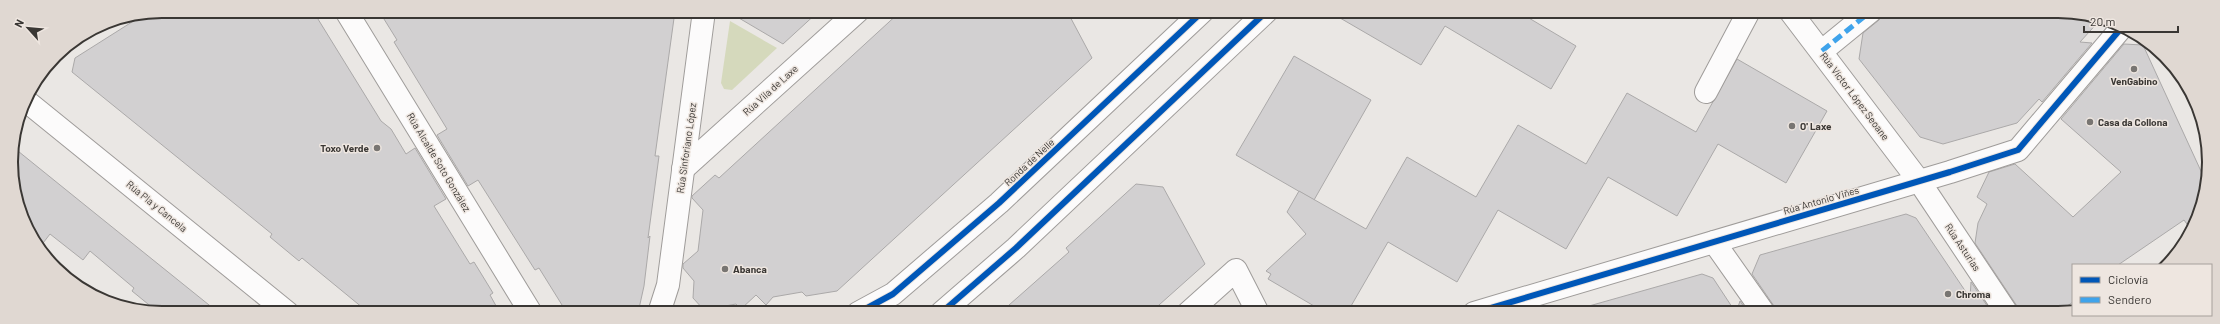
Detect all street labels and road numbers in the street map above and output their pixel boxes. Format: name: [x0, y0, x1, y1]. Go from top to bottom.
street label: Rúa Víctor López Seoane: [1818, 50, 1892, 142]
street label: Rúa Vila de Laxe: [740, 62, 800, 118]
street label: Rúa Sinforiano López: [674, 101, 698, 194]
street label: Rúa Alcalde Soto González: [405, 110, 474, 214]
street label: Ronda de Nelle: [1001, 136, 1057, 188]
street label: Rúa Pla y Cancela: [124, 178, 190, 234]
street label: Rúa Antonio Viñes: [1782, 183, 1860, 217]
street label: Rúa Asturias: [1943, 221, 1983, 273]

